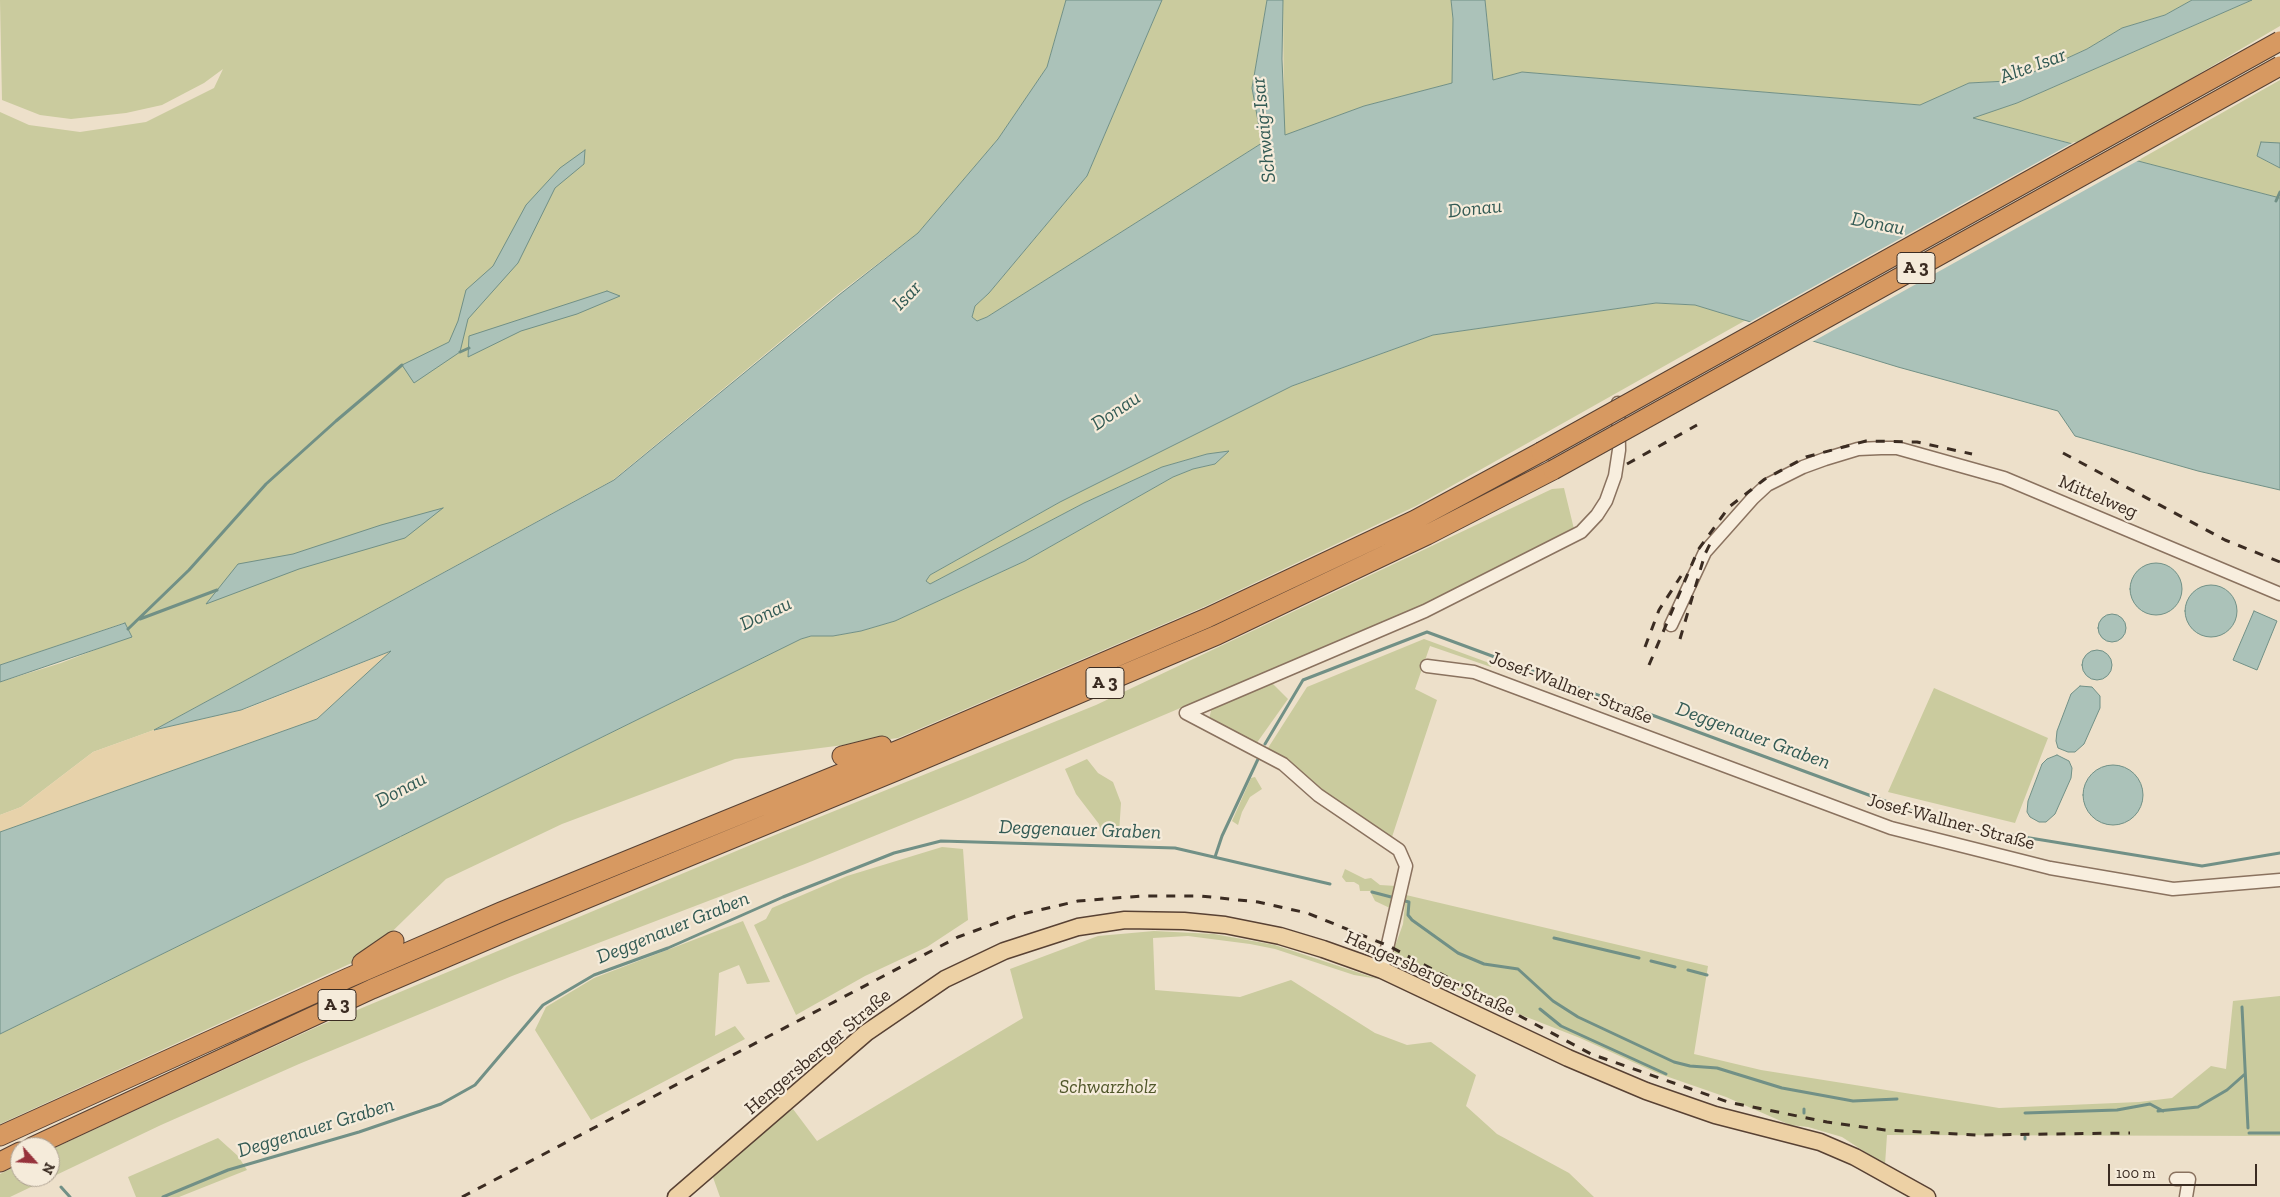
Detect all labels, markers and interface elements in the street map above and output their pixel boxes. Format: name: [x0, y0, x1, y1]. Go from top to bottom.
water label: Alte Isar: [1997, 43, 2069, 89]
water label: Schwaig-Isar: [1247, 76, 1281, 184]
water label: Donau: [1447, 194, 1503, 224]
water label: Donau: [1849, 207, 1907, 241]
road number: A 3: [1897, 252, 1935, 284]
water label: Isar: [887, 276, 927, 316]
water label: Donau: [1087, 386, 1145, 436]
street label: Mittelweg: [2055, 470, 2141, 524]
water label: Donau: [736, 592, 796, 636]
street label: Josef-Wallner-Straße: [1486, 646, 1656, 730]
road number: A 3: [1086, 668, 1124, 698]
water label: Deggenauer Graben: [1673, 697, 1833, 775]
water label: Donau: [371, 767, 431, 813]
street label: Josef-Wallner-Straße: [1865, 789, 2037, 855]
water label: Deggenauer Graben: [998, 815, 1162, 845]
water label: Deggenauer Graben: [593, 886, 753, 970]
street label: Hengersberger Straße: [1341, 926, 1519, 1022]
street label: Hengersberger Straße: [740, 984, 896, 1120]
road number: A 3: [318, 990, 356, 1020]
park label: Schwarzholz: [1059, 1077, 1157, 1099]
water label: Deggenauer Graben: [235, 1093, 397, 1163]
north arrow: [10, 1137, 60, 1187]
scale bar: [2110, 1154, 2259, 1186]
text: N: [38, 1160, 58, 1177]
text: 100 m: [2116, 1164, 2155, 1182]

